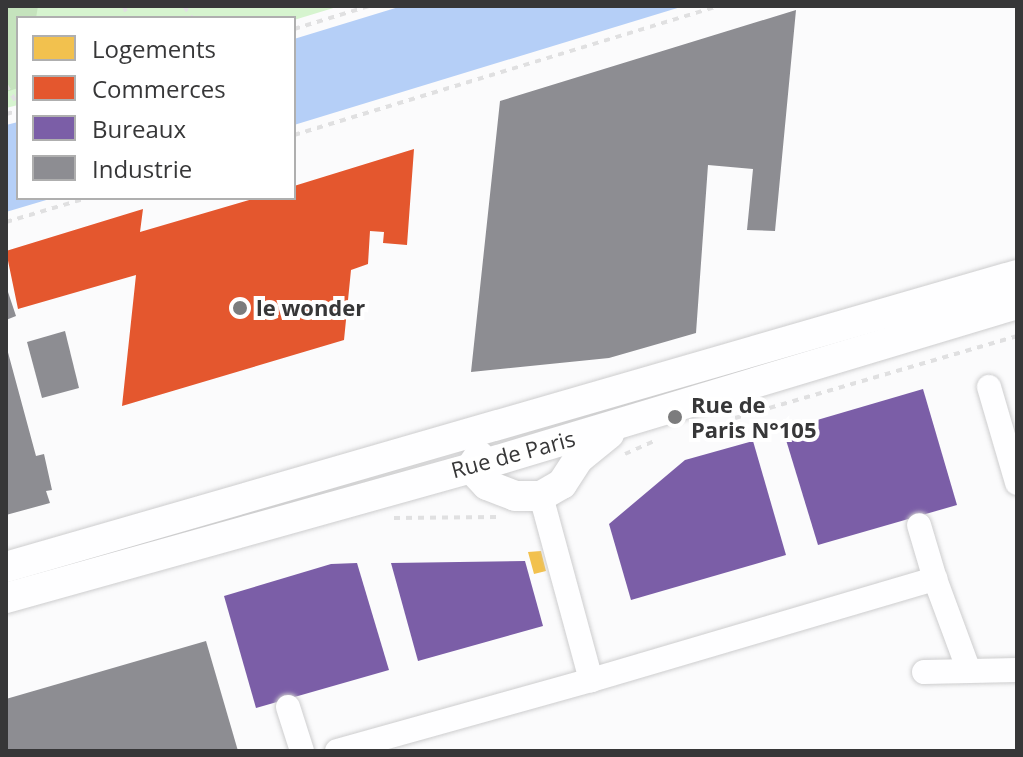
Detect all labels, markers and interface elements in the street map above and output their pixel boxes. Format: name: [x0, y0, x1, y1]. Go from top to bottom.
legend: [16, 16, 296, 200]
text: Logements: [92, 32, 216, 65]
text: Commerces: [92, 72, 226, 105]
text: Bureaux: [92, 112, 186, 145]
text: Industrie: [92, 152, 192, 185]
place label: le wonder: [256, 295, 365, 321]
marker: le wonder: [231, 299, 249, 317]
place label: Rue de Paris N°105: [691, 391, 817, 442]
marker: Rue de Paris N°105: [666, 408, 684, 426]
street label: Rue de Paris: [448, 425, 578, 483]

